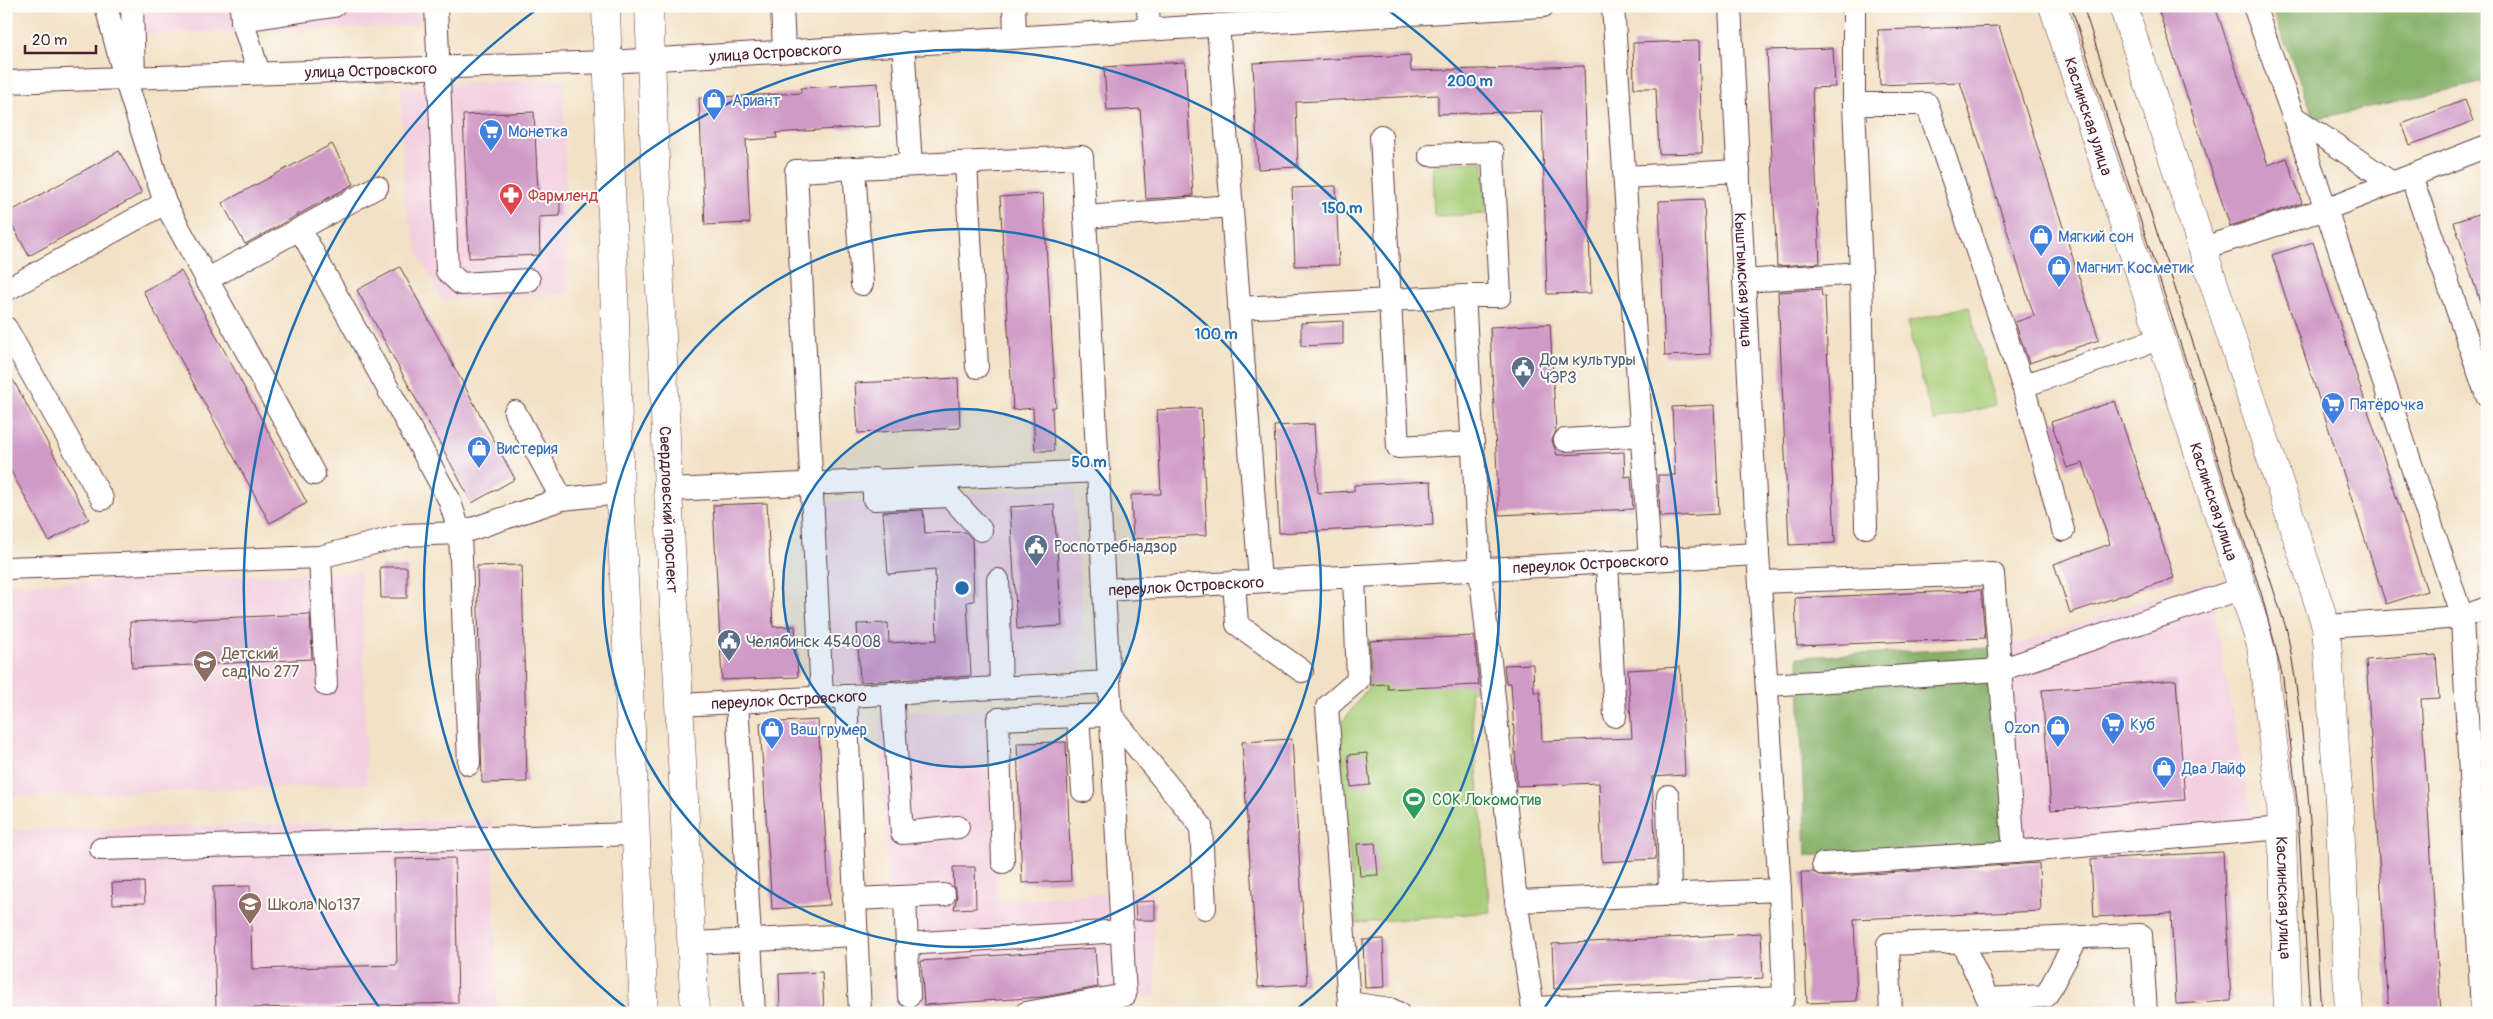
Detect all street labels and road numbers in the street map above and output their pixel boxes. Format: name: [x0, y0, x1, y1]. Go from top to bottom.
street label: улица Островского: [708, 39, 843, 67]
street label: Каслинская улица: [2059, 55, 2117, 178]
street label: улица Островского: [303, 59, 438, 83]
street label: Кыштымская улица: [1730, 212, 1756, 347]
street label: Свердловский проспект: [654, 426, 682, 594]
street label: Каслинская улица: [2185, 440, 2242, 563]
street label: переулок Островского: [1512, 550, 1670, 578]
street label: переулок Островского: [1108, 572, 1265, 601]
street label: переулок Островского: [710, 686, 868, 714]
street label: Каслинская улица: [2271, 836, 2295, 960]

